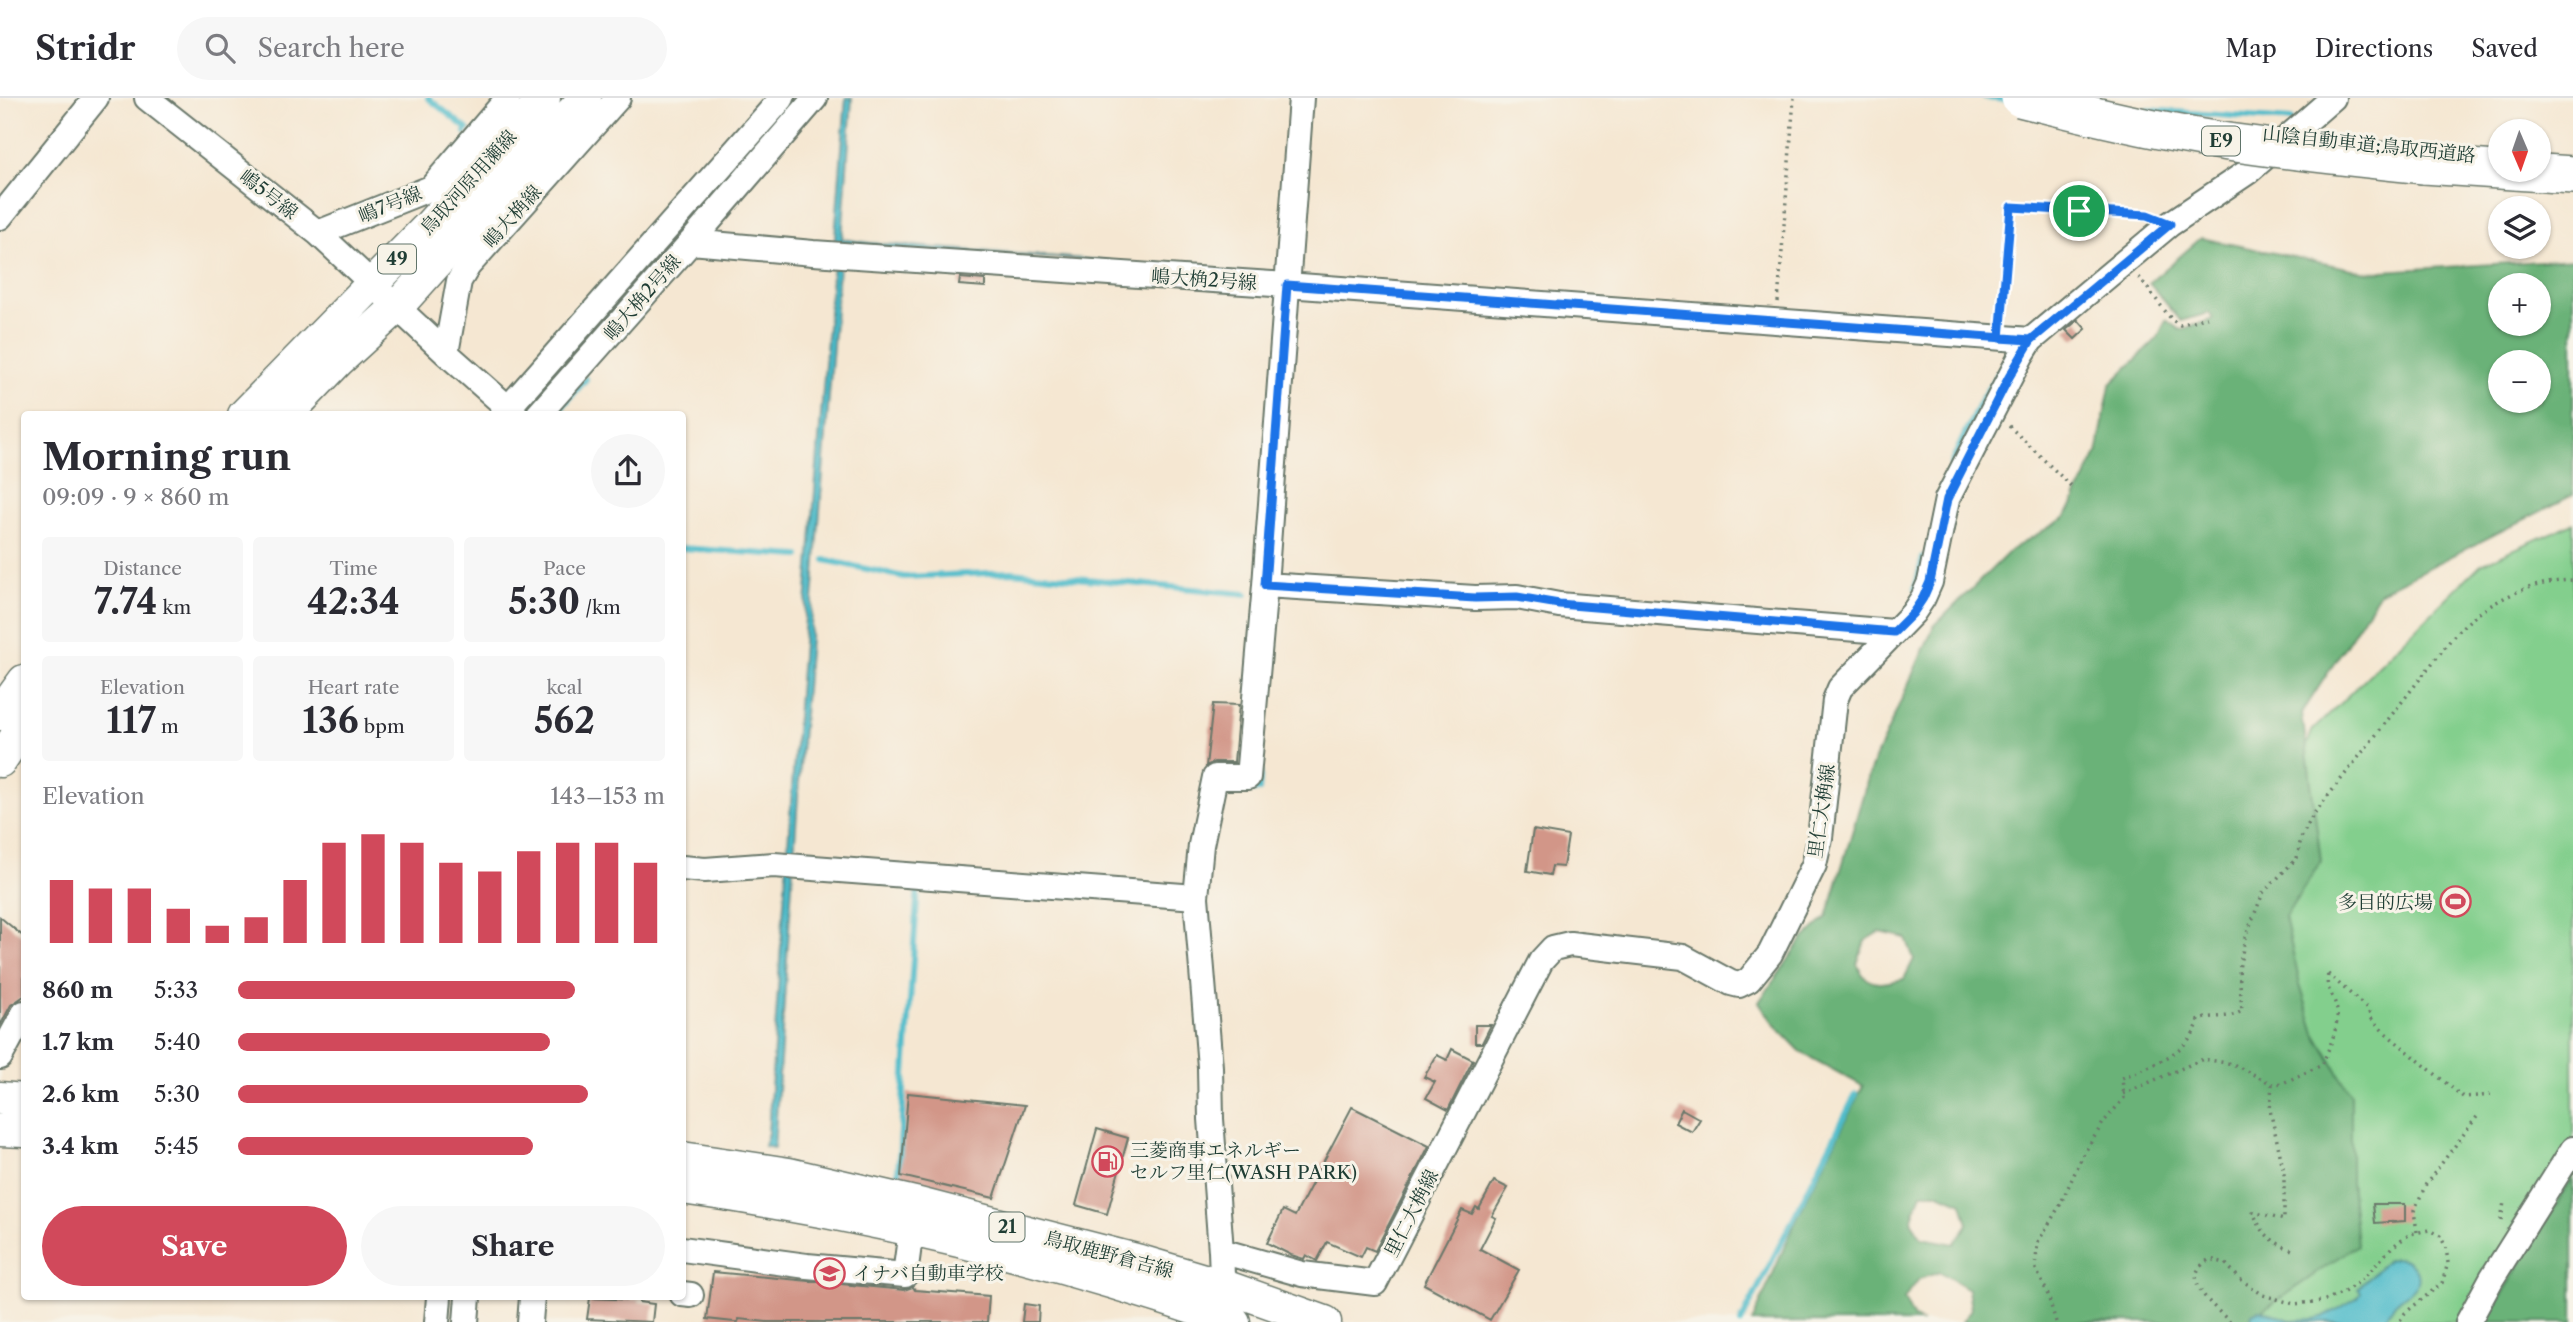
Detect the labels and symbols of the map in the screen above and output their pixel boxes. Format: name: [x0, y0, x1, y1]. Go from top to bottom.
north arrow: [2488, 119, 2552, 182]
street label: 山陰自動車道;鳥取西道路: [2261, 122, 2477, 167]
street label: 鳥取河原用瀬線: [415, 125, 521, 239]
road number: E9: [2202, 126, 2240, 156]
street label: 嶋5号線: [235, 165, 302, 224]
street label: 嶋大桷線: [478, 180, 546, 252]
street label: 嶋7号線: [355, 181, 425, 228]
pin: [2049, 181, 2109, 241]
road number: 49: [378, 244, 416, 274]
street label: 嶋大桷2号線: [599, 250, 686, 345]
street label: 嶋大桷2号線: [1150, 264, 1258, 295]
street label: 里仁大桷線: [1803, 762, 1839, 860]
sports icon: 多目的広場: [2439, 885, 2473, 919]
place label: 多目的広場: [2338, 891, 2433, 914]
place label: 三菱商事エネルギー セルフ里仁(WASH PARK): [1130, 1139, 1357, 1184]
fuel station icon: 三菱商事エネルギー セルフ里仁(WASH PARK): [1090, 1144, 1124, 1178]
street label: 里仁大桷線: [1380, 1166, 1443, 1261]
road number: 21: [990, 1212, 1024, 1242]
street label: 鳥取鹿野倉吉線: [1042, 1226, 1176, 1283]
school or university icon: イナバ自動車学校: [813, 1256, 847, 1290]
place label: イナバ自動車学校: [853, 1262, 1004, 1285]

